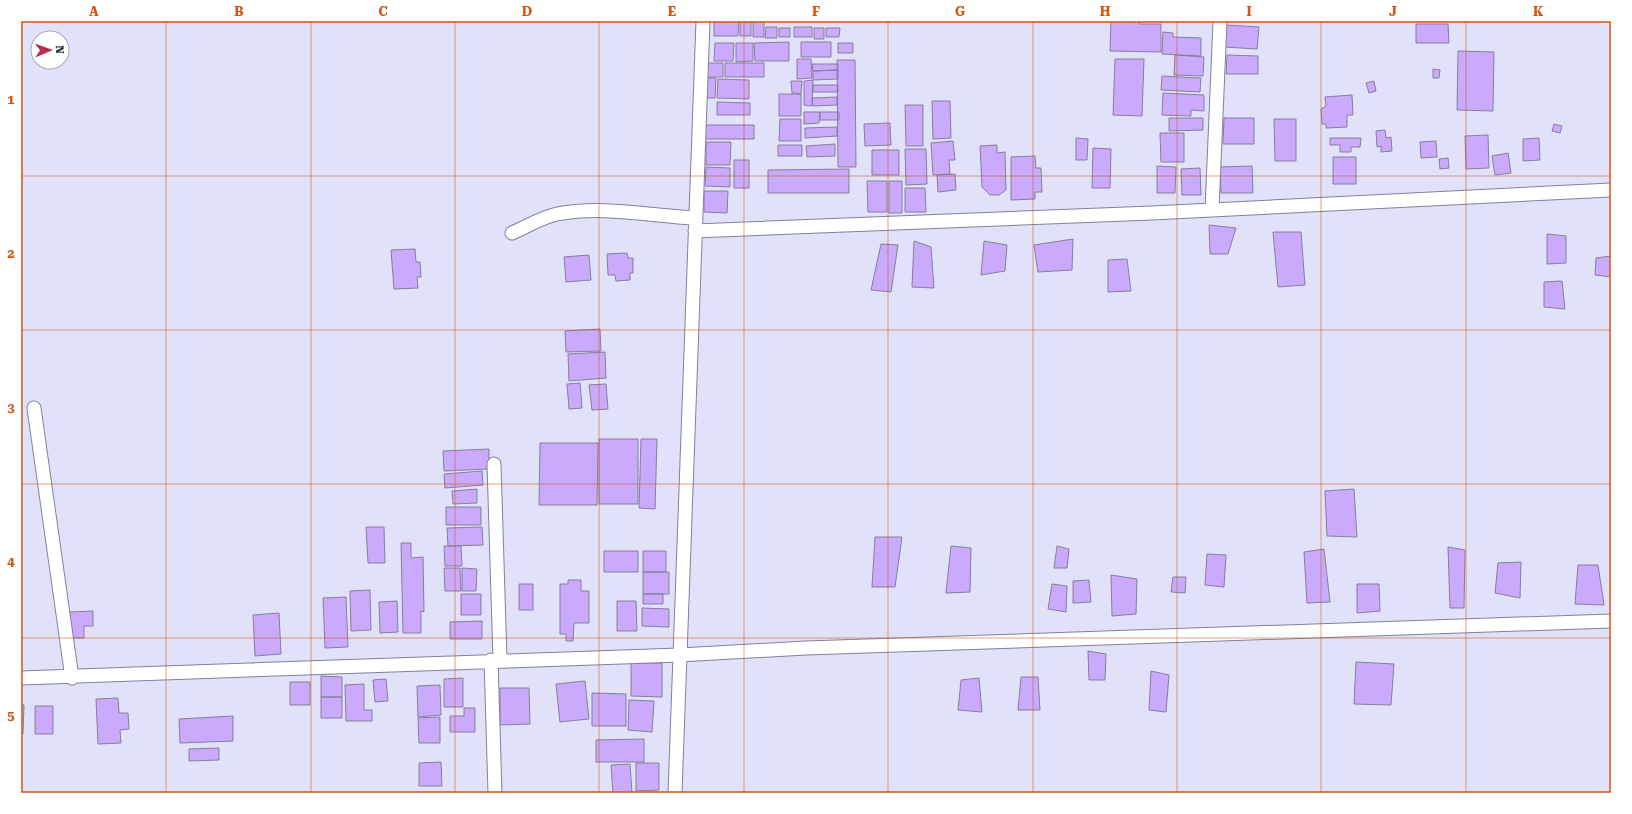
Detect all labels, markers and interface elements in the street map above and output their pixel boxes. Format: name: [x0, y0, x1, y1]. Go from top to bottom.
text: A: [89, 4, 99, 19]
text: B: [234, 4, 244, 19]
text: C: [378, 4, 388, 19]
text: D: [522, 4, 532, 19]
text: E: [668, 4, 676, 19]
text: F: [812, 4, 820, 19]
text: G: [955, 4, 965, 19]
text: H: [1100, 4, 1111, 19]
text: I: [1246, 4, 1252, 19]
text: J: [1389, 4, 1397, 19]
text: K: [1533, 4, 1544, 19]
north arrow: [30, 30, 70, 70]
text: N: [53, 45, 66, 55]
text: 1: [7, 92, 15, 107]
text: 2: [7, 246, 15, 261]
text: 3: [7, 400, 15, 415]
text: 4: [7, 554, 15, 569]
text: 5: [7, 708, 15, 723]

